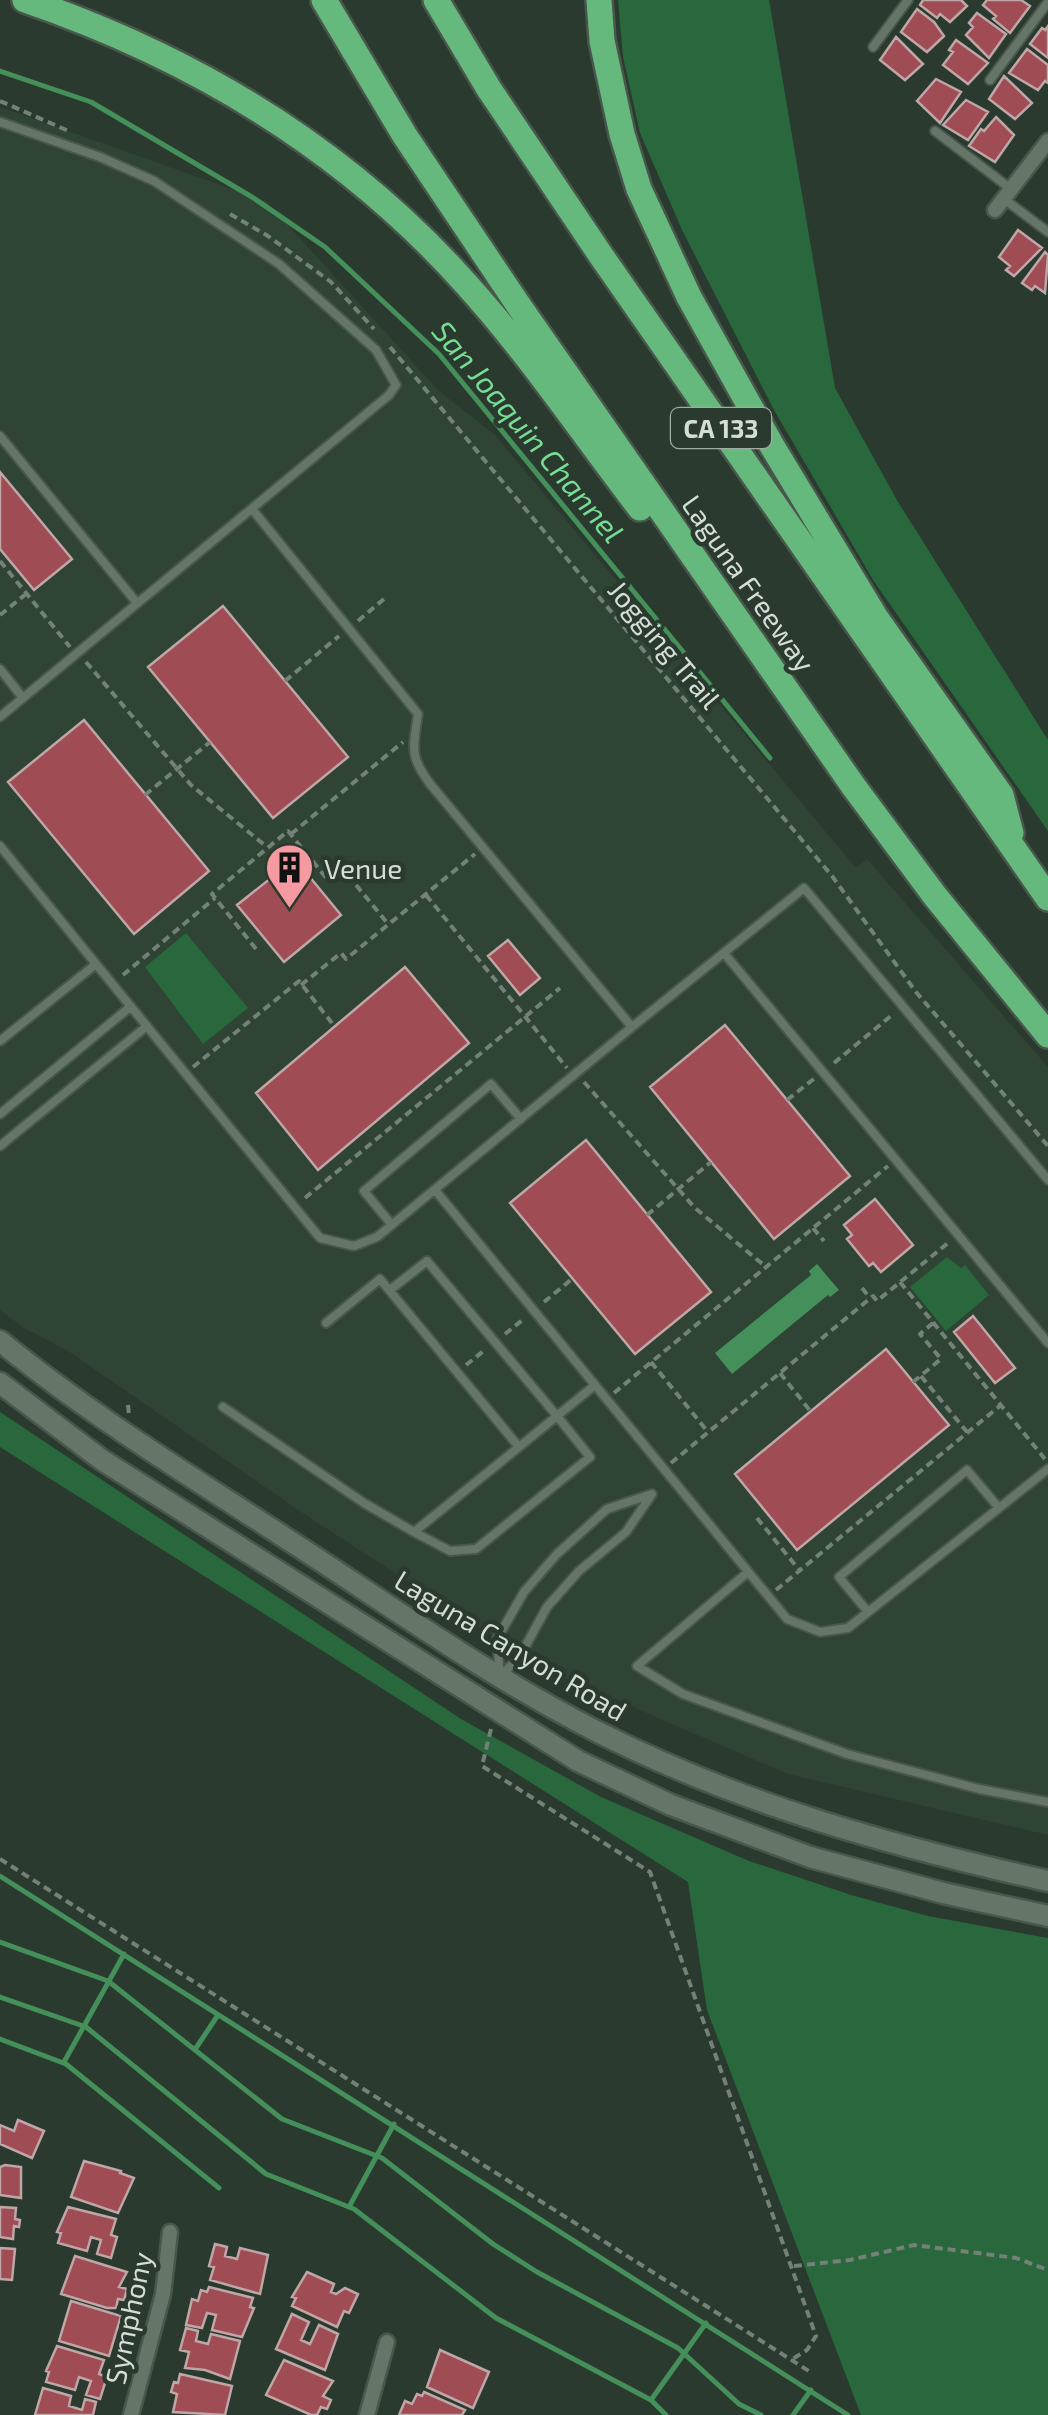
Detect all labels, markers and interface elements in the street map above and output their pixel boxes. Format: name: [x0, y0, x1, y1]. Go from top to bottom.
water label: San Joaquin Channel: [426, 313, 632, 549]
road number: CA 133: [671, 408, 771, 448]
street label: Laguna Freeway: [675, 488, 823, 678]
street label: Jogging Trail: [602, 573, 729, 715]
building icon: Venue: [263, 842, 315, 910]
place label: Venue: [324, 851, 402, 885]
street label: Laguna Canyon Road: [389, 1562, 633, 1728]
street label: Symphony: [97, 2249, 159, 2387]

